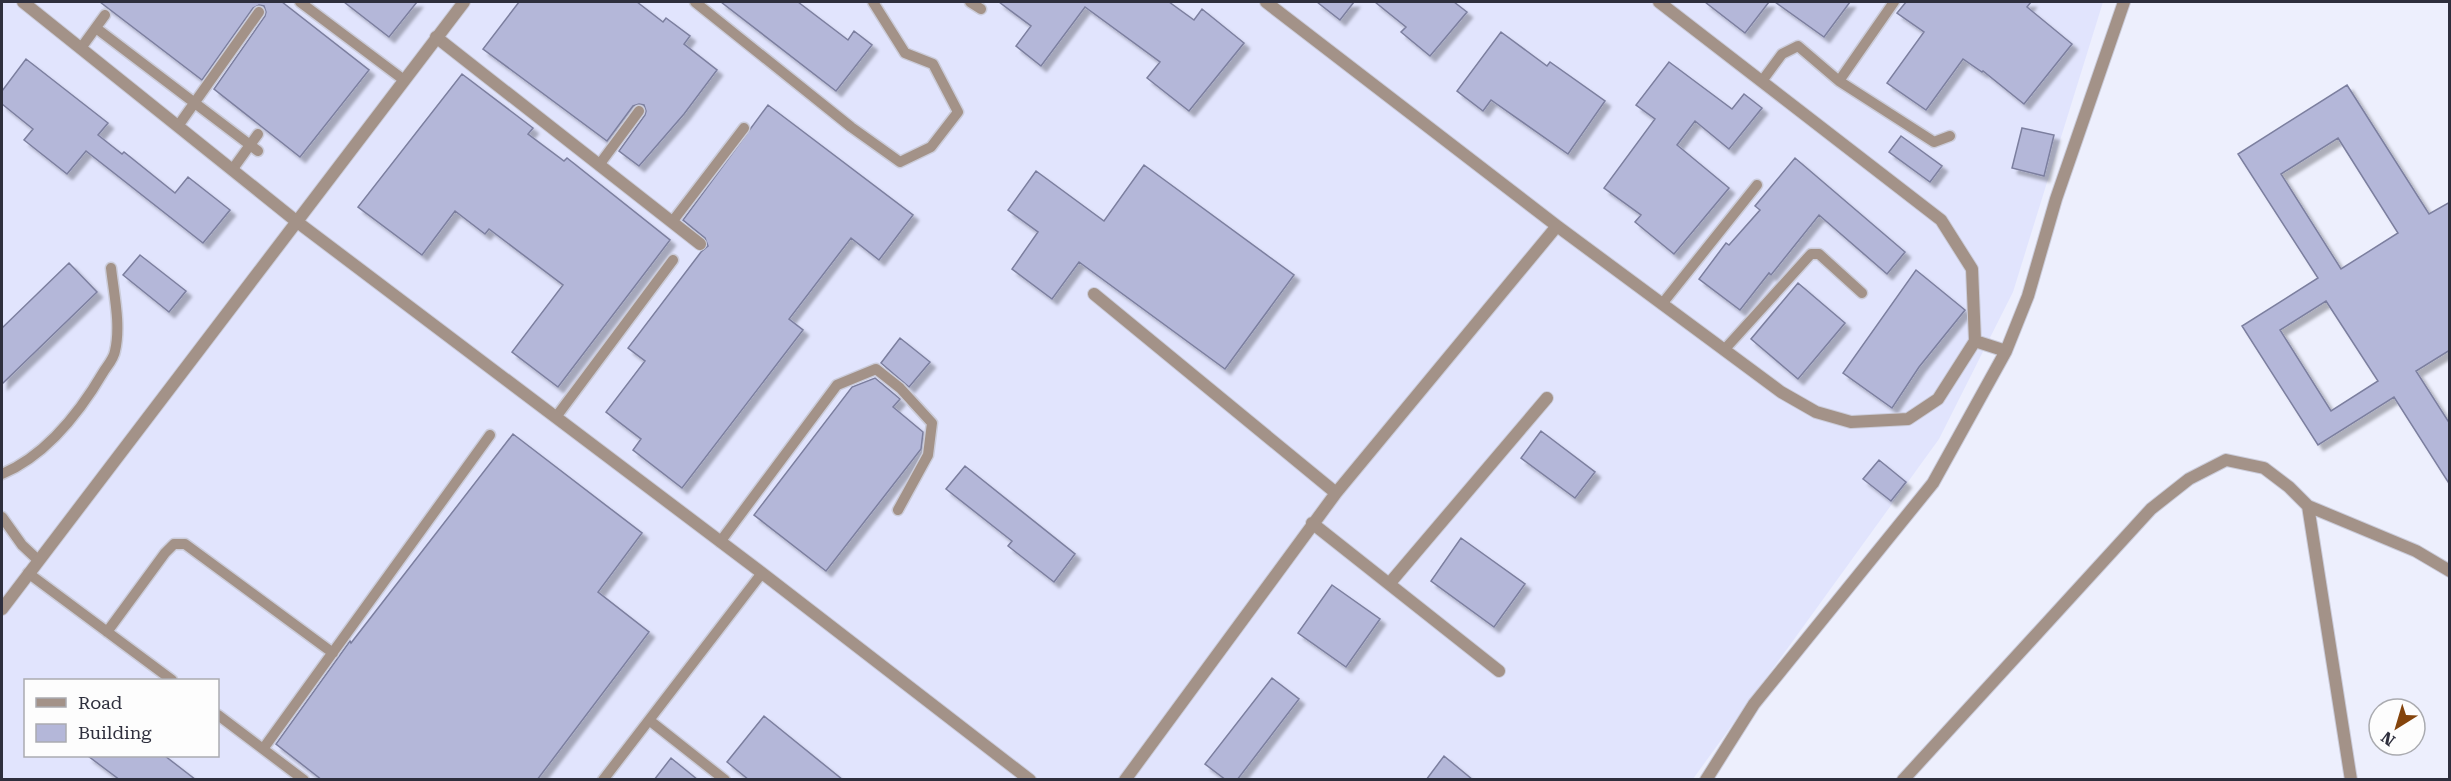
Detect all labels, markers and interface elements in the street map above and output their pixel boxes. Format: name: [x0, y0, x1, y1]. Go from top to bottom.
legend: [24, 679, 219, 757]
text: Road: [78, 692, 123, 713]
north arrow: [2367, 697, 2427, 757]
text: Building: [78, 722, 152, 743]
text: N: [2378, 727, 2399, 750]

